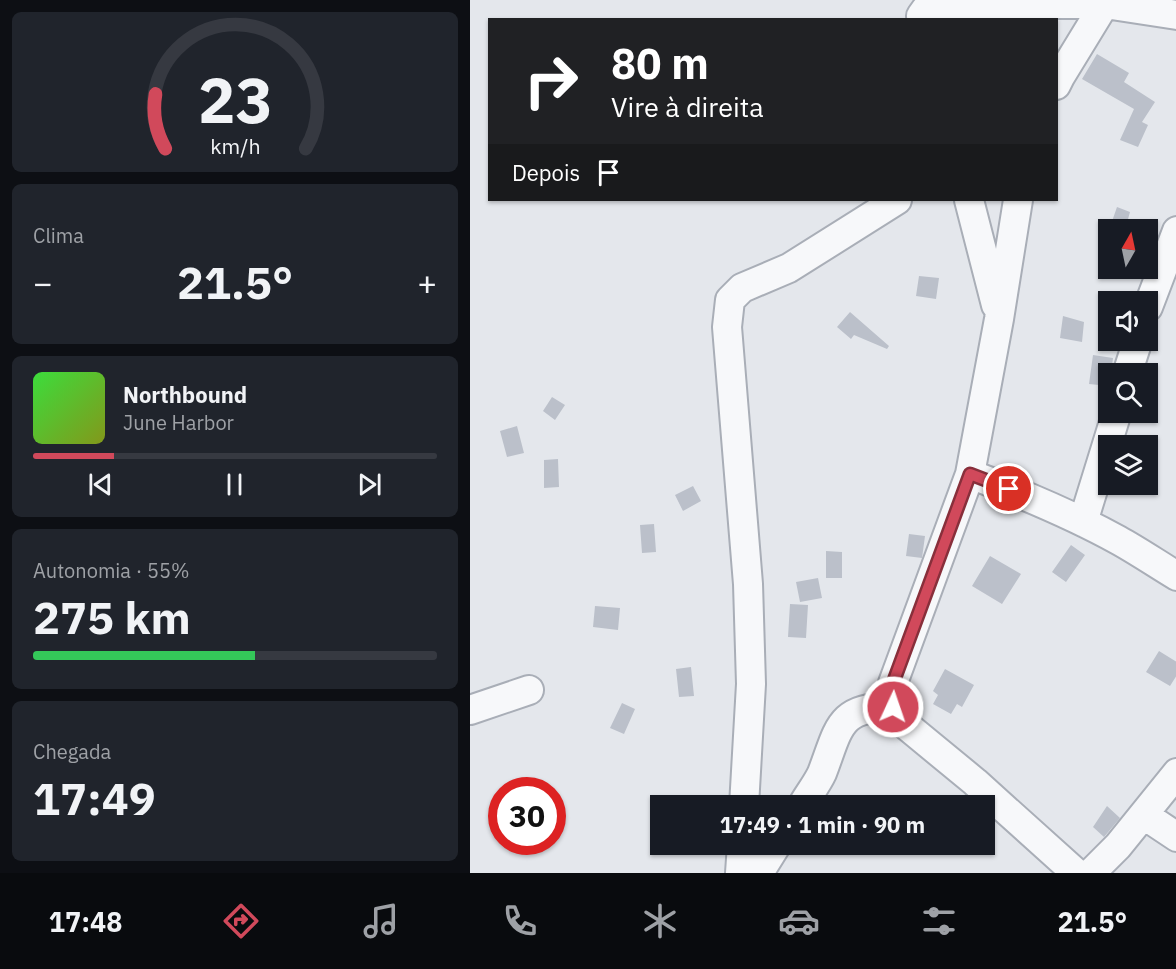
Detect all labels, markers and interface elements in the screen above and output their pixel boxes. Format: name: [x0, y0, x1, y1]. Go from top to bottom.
text: 80 m: [611, 36, 709, 91]
icon: right: [512, 42, 590, 120]
text: 23: [198, 59, 272, 140]
text: Vire à direita: [611, 89, 764, 124]
text: km/h: [210, 132, 260, 160]
icon: arrive: [592, 156, 625, 189]
text: Depois: [512, 158, 580, 187]
north arrow: [1098, 219, 1158, 279]
map controls: [1098, 219, 1158, 495]
text: Clima: [33, 222, 84, 249]
text: 21.5°: [177, 253, 293, 311]
text: −: [33, 261, 53, 304]
text: +: [417, 261, 437, 304]
button: sound: [1098, 291, 1158, 351]
button: search: [1098, 363, 1158, 423]
text: Northbound: [123, 380, 247, 409]
text: June Harbor: [123, 409, 234, 436]
button: layers: [1098, 435, 1158, 495]
pin: [983, 463, 1034, 514]
icon: previous: [84, 468, 117, 501]
icon: pause: [218, 468, 251, 501]
icon: next: [353, 468, 386, 501]
icon: arrive: [992, 472, 1025, 505]
text: Autonomia · 55%: [33, 557, 190, 584]
text: 275 km: [33, 588, 191, 646]
position arrow: [861, 675, 925, 739]
text: Chegada: [33, 738, 111, 765]
text: 17:49: [33, 769, 156, 827]
speed limit sign: 30: [488, 777, 566, 855]
text: 17:49 · 1 min · 90 m: [720, 810, 925, 839]
icon: directions: [220, 900, 262, 942]
icon: music: [360, 900, 402, 942]
icon: phone: [499, 900, 541, 942]
icon: climate: [639, 900, 681, 942]
icon: car: [778, 900, 820, 942]
icon: filters: [918, 900, 960, 942]
text: 17:48: [49, 904, 123, 939]
text: 21.5°: [1057, 904, 1127, 939]

